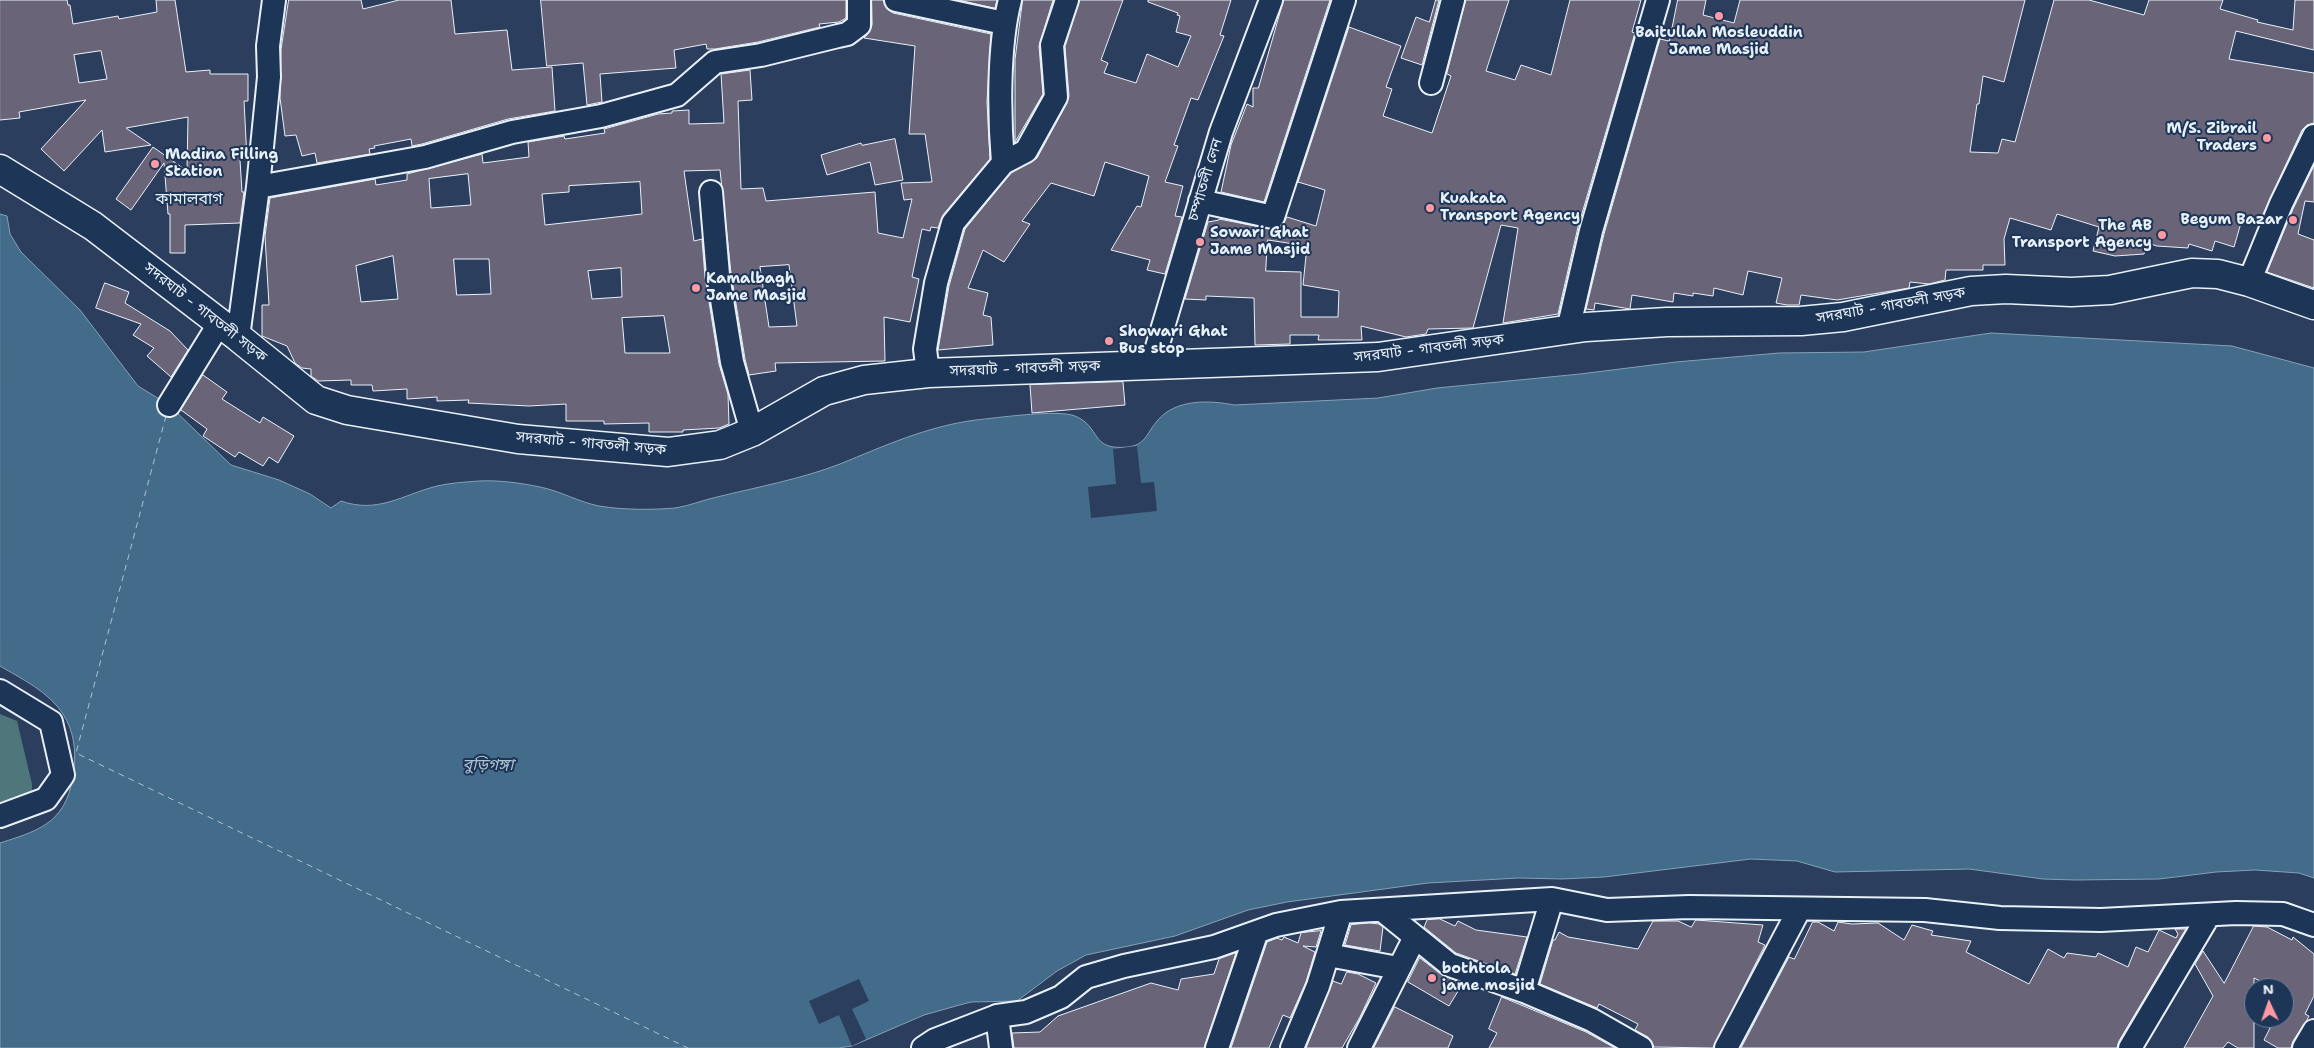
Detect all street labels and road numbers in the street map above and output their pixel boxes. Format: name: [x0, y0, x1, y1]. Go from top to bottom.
street label: চম্পাতলী লেন: [1185, 137, 1227, 223]
street label: সদরঘাট - গাবতলী সড়ক: [140, 259, 270, 367]
street label: সদরঘাট - গাবতলী সড়ক: [1815, 284, 1967, 328]
street label: সদরঘাট - গাবতলী সড়ক: [1353, 331, 1505, 367]
street label: সদরঘাট - গাবতলী সড়ক: [949, 357, 1101, 381]
street label: সদরঘাট - গাবতলী সড়ক: [515, 428, 667, 460]

